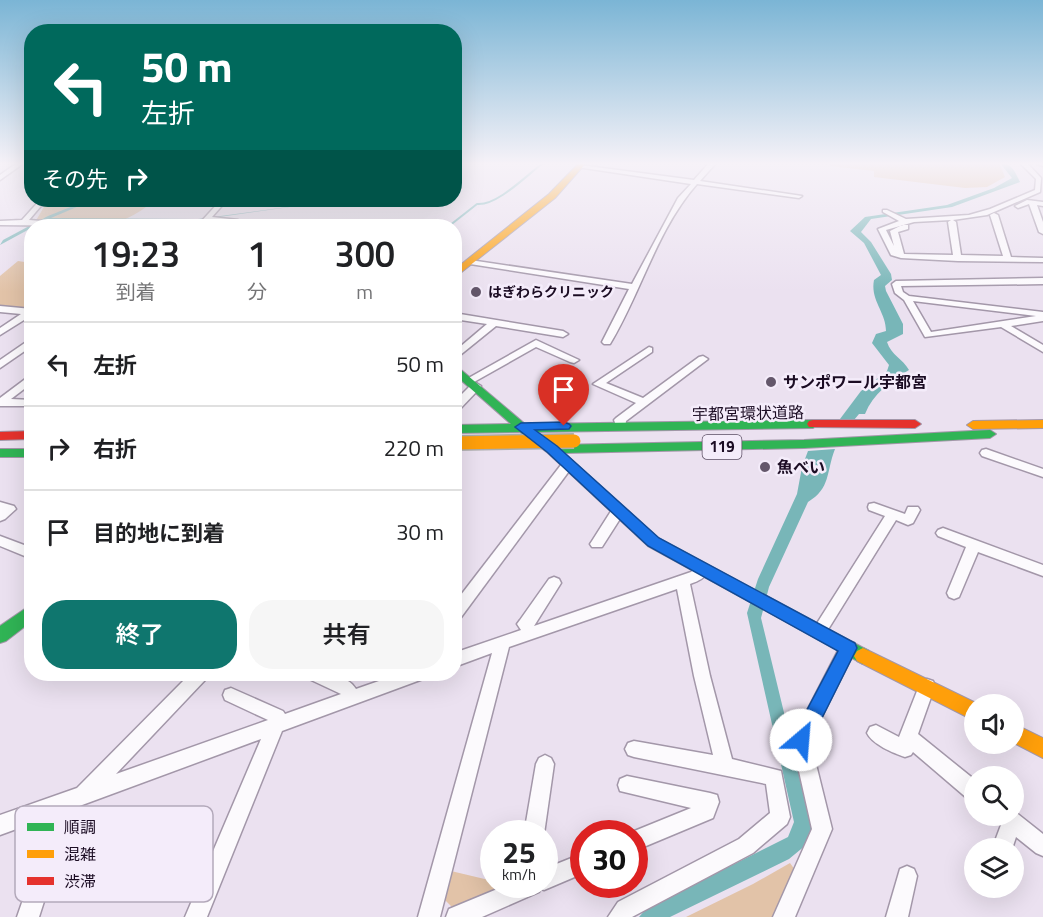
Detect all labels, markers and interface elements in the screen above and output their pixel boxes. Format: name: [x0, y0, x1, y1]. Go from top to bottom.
text: 50 m: [141, 34, 233, 98]
icon: left: [42, 48, 120, 126]
text: 左折: [141, 92, 195, 133]
text: その先: [42, 162, 108, 196]
icon: right: [120, 162, 153, 195]
text: 19:23: [91, 226, 180, 281]
text: 1: [247, 226, 267, 281]
text: 300: [334, 226, 395, 281]
text: 到着: [116, 276, 156, 307]
text: 分: [247, 276, 267, 307]
text: m: [356, 276, 373, 307]
place label: はぎわらクリニック: [488, 281, 614, 302]
marker: はぎわらクリニック: [469, 285, 483, 299]
text: 50 m: [396, 347, 444, 381]
icon: left: [42, 348, 75, 381]
text: 左折: [93, 348, 137, 382]
pin: [538, 364, 589, 426]
place label: サンポワール宇都宮: [783, 370, 927, 394]
icon: arrive: [547, 373, 580, 406]
marker: サンポワール宇都宮: [764, 375, 778, 389]
street label: 宇都宮環状道路: [692, 400, 804, 426]
text: 220 m: [384, 431, 444, 465]
icon: right: [42, 432, 75, 465]
text: 右折: [93, 432, 137, 466]
road number: 119: [702, 435, 742, 459]
place label: 魚べい: [777, 455, 825, 479]
marker: 魚べい: [758, 460, 772, 474]
text: 30 m: [396, 515, 444, 549]
icon: arrive: [42, 516, 75, 549]
text: 目的地に到着: [93, 516, 225, 550]
button: 終了: [42, 600, 237, 669]
button: 共有: [249, 600, 444, 669]
map controls: [964, 694, 1024, 898]
button: sound: [964, 694, 1024, 754]
position arrow: [769, 708, 833, 772]
button: search: [964, 766, 1024, 826]
legend: [15, 806, 213, 902]
text: 順調: [64, 815, 96, 839]
speed limit sign: 30: [570, 820, 648, 898]
text: 25: [502, 829, 536, 875]
button: layers: [964, 838, 1024, 898]
text: 混雑: [64, 842, 96, 866]
text: km/h: [502, 863, 536, 886]
text: 渋滞: [64, 869, 96, 893]

